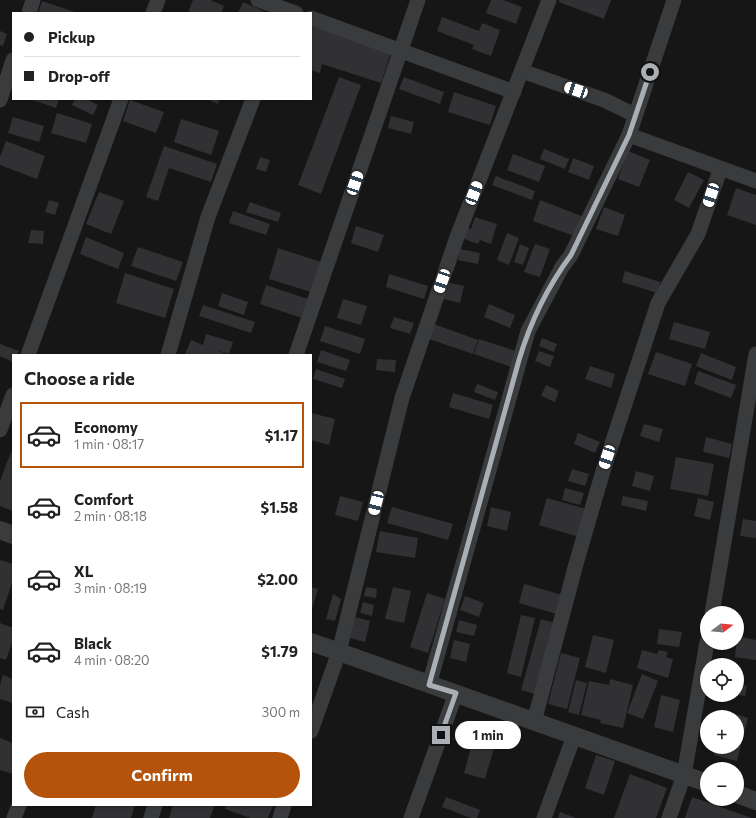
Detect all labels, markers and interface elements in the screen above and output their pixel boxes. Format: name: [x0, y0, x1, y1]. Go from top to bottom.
text: Pickup: [48, 28, 95, 46]
route start: [641, 63, 659, 81]
text: Drop-off: [48, 67, 110, 85]
car: [563, 80, 589, 100]
car: [345, 170, 365, 196]
car: [464, 180, 484, 206]
car: [702, 182, 720, 208]
car: [432, 268, 452, 294]
text: Choose a ride: [24, 367, 135, 389]
icon: car: [26, 417, 62, 453]
text: Economy: [74, 418, 138, 436]
text: $1.17: [265, 426, 298, 444]
text: 1 min · 08:17: [74, 436, 144, 452]
car: [598, 444, 616, 470]
icon: car: [26, 489, 62, 525]
text: Comfort: [74, 490, 134, 508]
car: [367, 490, 385, 516]
text: $1.58: [261, 498, 298, 516]
text: 2 min · 08:18: [74, 508, 147, 524]
icon: car: [26, 561, 62, 597]
text: XL: [74, 562, 93, 580]
text: $2.00: [257, 570, 298, 588]
text: 3 min · 08:19: [74, 580, 147, 596]
north arrow: [700, 606, 744, 650]
map controls: [700, 606, 744, 806]
icon: car: [26, 633, 62, 669]
text: Black: [74, 634, 112, 652]
text: $1.79: [261, 642, 298, 660]
text: 4 min · 08:20: [74, 652, 150, 668]
button: locate: [700, 658, 744, 702]
icon: cash: [24, 701, 46, 723]
text: Cash: [56, 703, 90, 721]
text: 300 m: [262, 704, 300, 720]
button: +: [700, 710, 744, 754]
callout: 1 min: [455, 721, 521, 749]
route end: [432, 726, 450, 744]
text: 1 min: [473, 727, 503, 743]
button: Confirm: [24, 752, 300, 798]
button: −: [700, 762, 744, 806]

